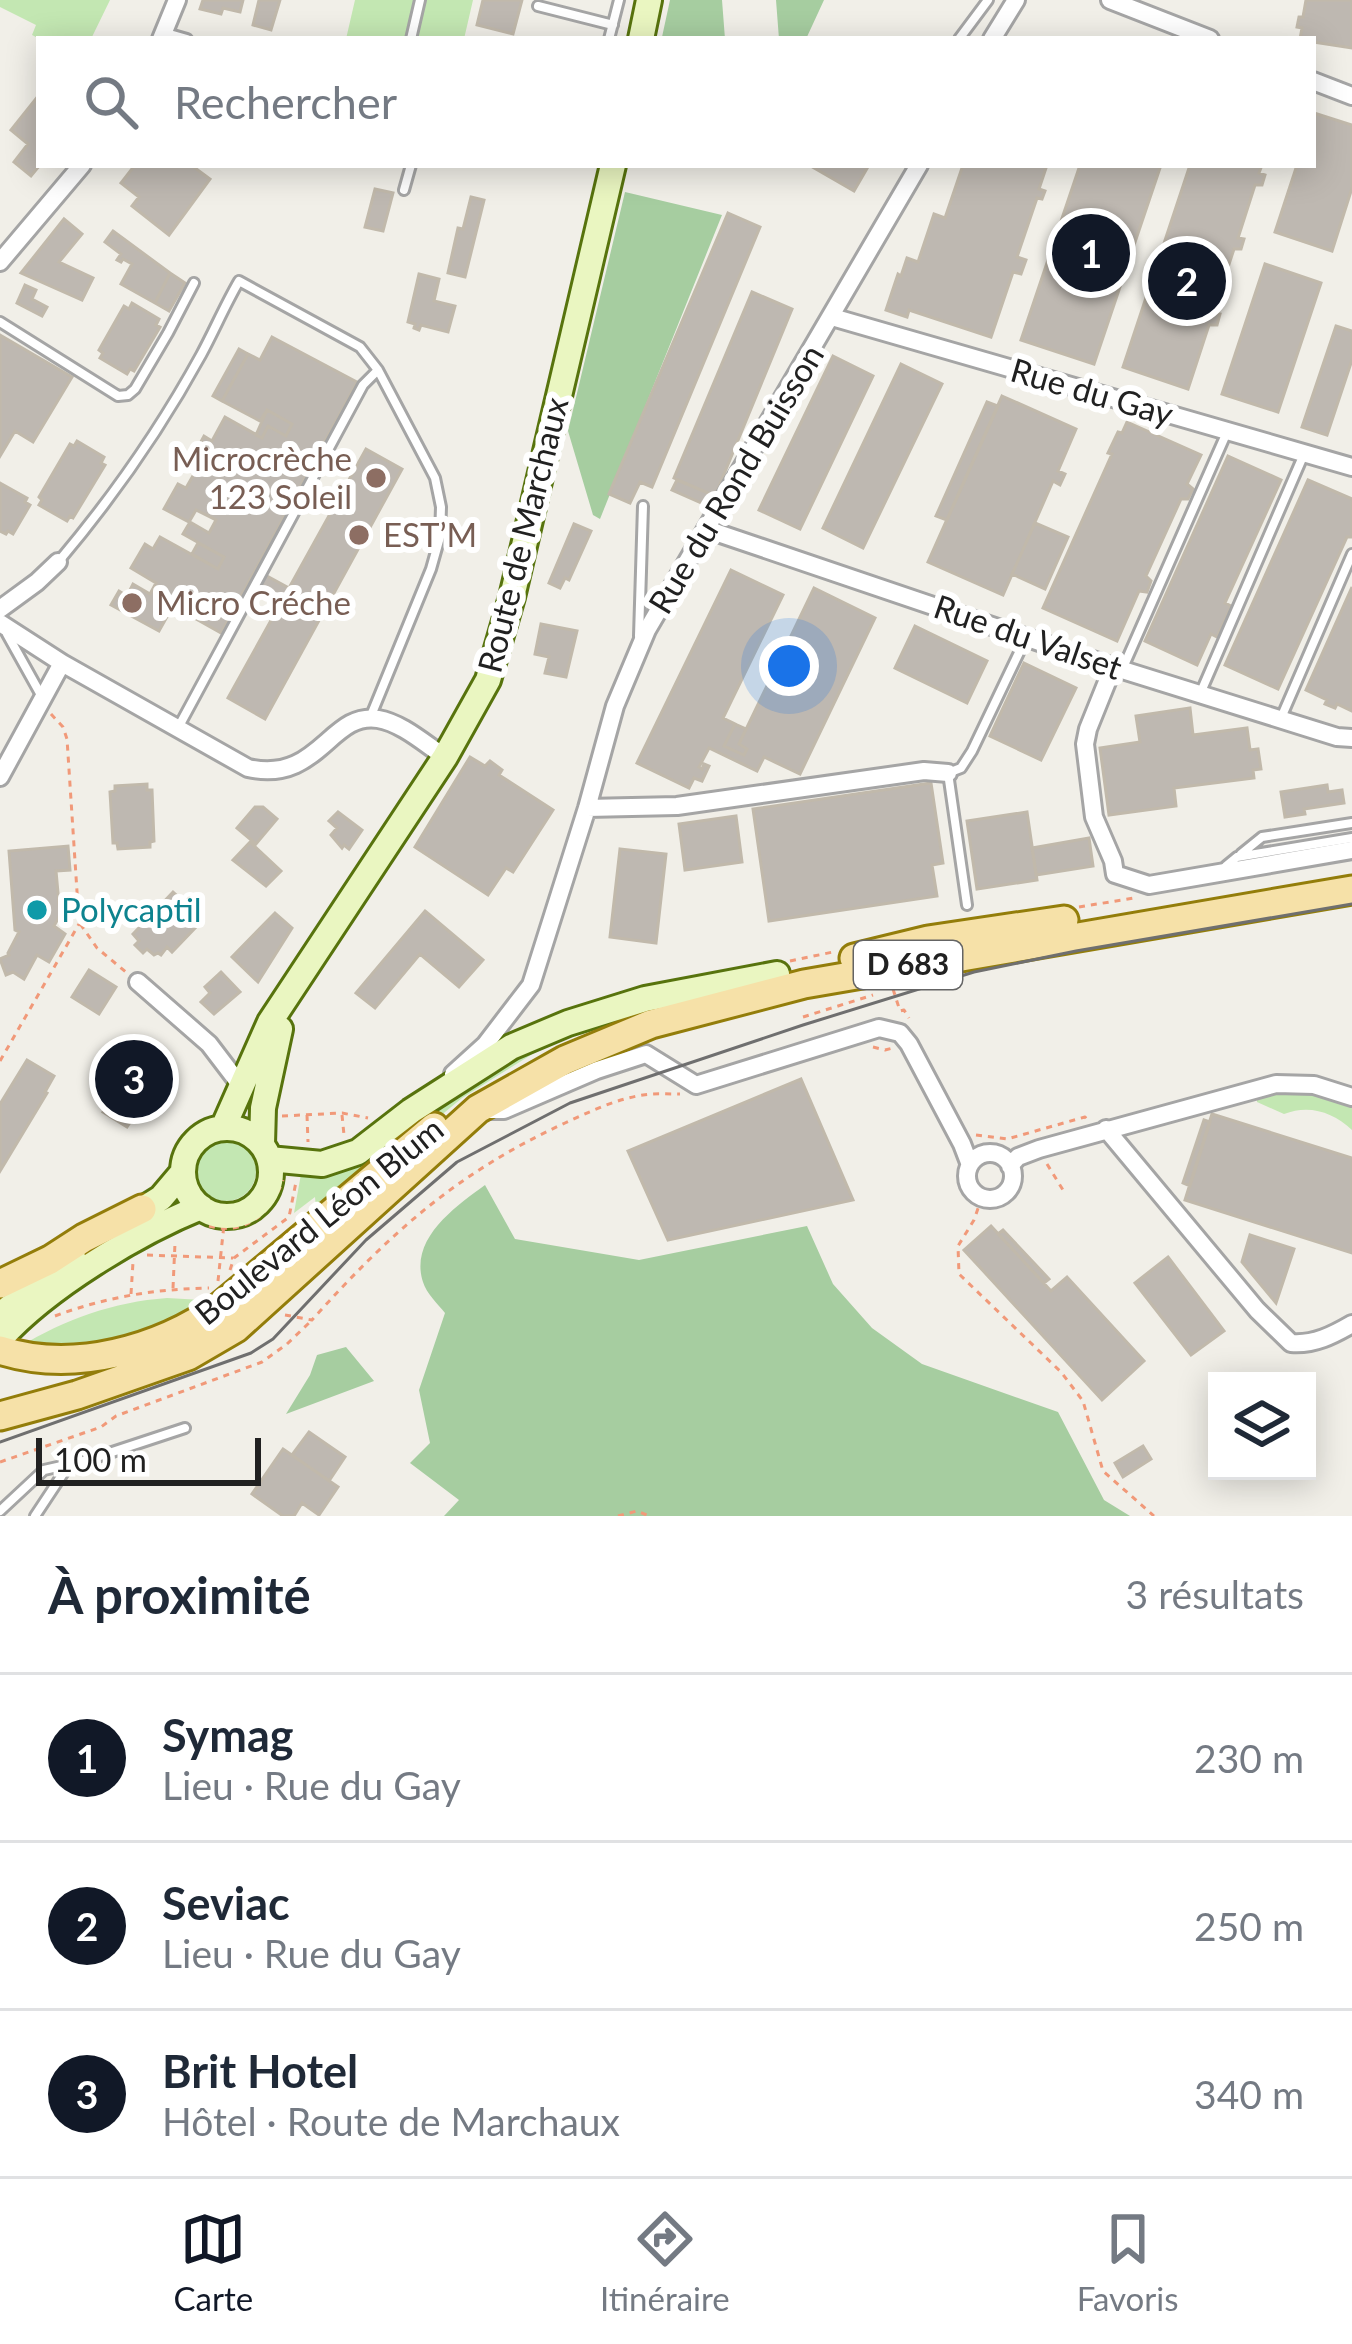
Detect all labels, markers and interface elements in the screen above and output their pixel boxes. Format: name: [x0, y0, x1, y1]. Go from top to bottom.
search box: [36, 36, 1316, 168]
icon: search: [78, 69, 144, 135]
text: Rechercher: [174, 75, 397, 129]
pin: 1: [1052, 208, 1130, 298]
pin: 2: [1148, 236, 1226, 326]
street label: Rue du Rond Buisson: [639, 337, 831, 620]
street label: Rue du Gay: [1007, 349, 1178, 433]
street label: Route de Marchaux: [469, 393, 576, 676]
place label: Microcrèche 123 Soleil: [172, 438, 352, 516]
marker: Microcrèche 123 Soleil: [363, 465, 389, 491]
place label: EST’M: [383, 514, 477, 554]
marker: EST’M: [346, 522, 372, 548]
place label: Micro Créche: [156, 582, 351, 622]
street label: Rue du Valset: [929, 585, 1128, 687]
marker: Micro Créche: [119, 590, 145, 616]
your location: [759, 636, 819, 696]
place label: Polycaptil: [61, 889, 202, 929]
marker: Polycaptil: [24, 897, 50, 923]
road number: D 683: [854, 941, 962, 989]
pin: 3: [95, 1034, 173, 1124]
street label: Boulevard Léon Blum: [186, 1108, 450, 1333]
map controls: [1208, 1372, 1316, 1480]
button: layers: [1208, 1372, 1316, 1480]
scale bar: [36, 1432, 261, 1485]
text: 100 m: [54, 1439, 147, 1479]
text: À proximité: [48, 1564, 311, 1625]
text: 3 résultats: [1126, 1571, 1304, 1617]
text: Symag: [162, 1708, 294, 1762]
text: 1: [76, 1735, 98, 1781]
text: 230 m: [1194, 1735, 1304, 1781]
text: Lieu · Rue du Gay: [162, 1762, 461, 1808]
text: Seviac: [162, 1876, 290, 1930]
text: 2: [76, 1903, 98, 1949]
text: 250 m: [1194, 1903, 1304, 1949]
text: Lieu · Rue du Gay: [162, 1930, 461, 1976]
text: Brit Hotel: [162, 2044, 358, 2098]
text: 3: [76, 2071, 98, 2117]
text: 340 m: [1194, 2071, 1304, 2117]
text: Hôtel · Route de Marchaux: [162, 2098, 620, 2144]
tab: Carte: [173, 2206, 253, 2318]
tab: Itinéraire: [600, 2206, 730, 2318]
tab: Favoris: [1077, 2206, 1179, 2318]

